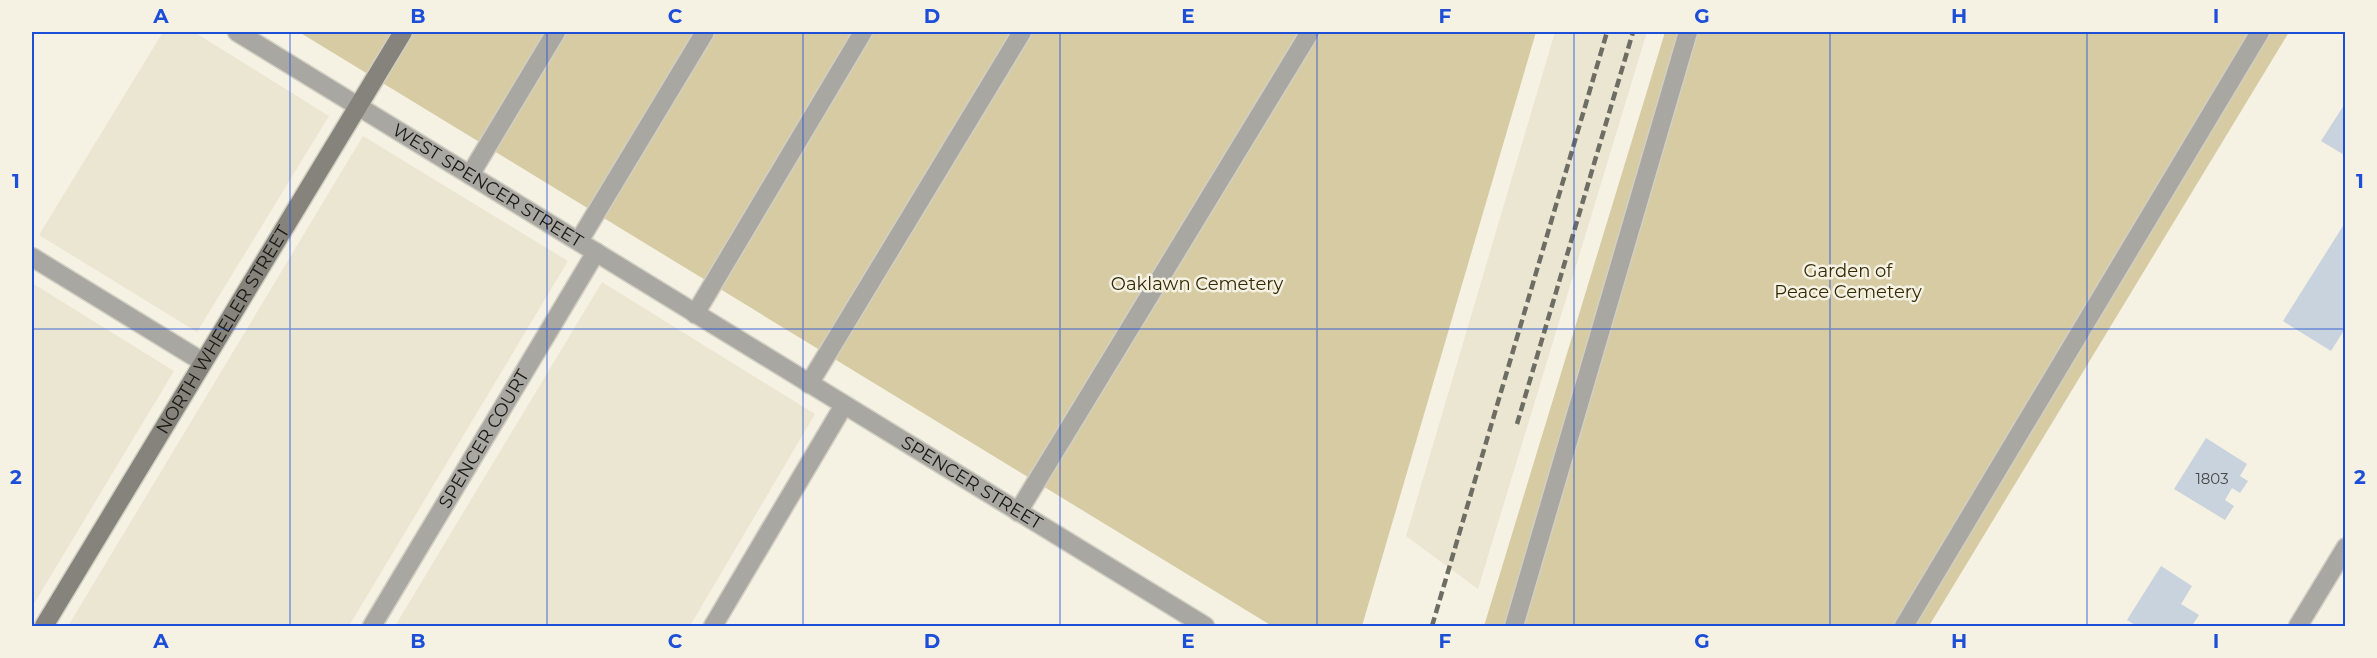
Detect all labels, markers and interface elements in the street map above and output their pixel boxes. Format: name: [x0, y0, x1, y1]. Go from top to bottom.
text: A: [152, 4, 169, 28]
text: B: [410, 4, 426, 28]
text: C: [668, 4, 683, 28]
text: D: [924, 4, 940, 28]
text: E: [1181, 4, 1195, 28]
text: F: [1439, 4, 1452, 28]
text: G: [1694, 4, 1710, 28]
text: H: [1951, 4, 1967, 28]
text: I: [2213, 4, 2219, 28]
street label: WEST SPENCER STREET: [388, 119, 587, 253]
text: 1: [12, 169, 20, 193]
text: 1: [2356, 169, 2364, 193]
street label: NORTH WHEELER STREET: [152, 221, 295, 438]
park label: Garden of Peace Cemetery: [1774, 260, 1922, 303]
park label: Oaklawn Cemetery: [1111, 273, 1283, 295]
street label: SPENCER COURT: [434, 365, 534, 512]
street label: SPENCER STREET: [897, 431, 1047, 535]
text: 2: [10, 465, 22, 489]
text: 2: [2354, 465, 2366, 489]
house number: 1803: [2195, 469, 2229, 488]
text: A: [152, 629, 169, 653]
text: B: [410, 629, 426, 653]
text: C: [668, 629, 683, 653]
text: D: [924, 629, 940, 653]
text: E: [1181, 629, 1195, 653]
text: F: [1439, 629, 1452, 653]
text: G: [1694, 629, 1710, 653]
text: H: [1951, 629, 1967, 653]
text: I: [2213, 629, 2219, 653]

